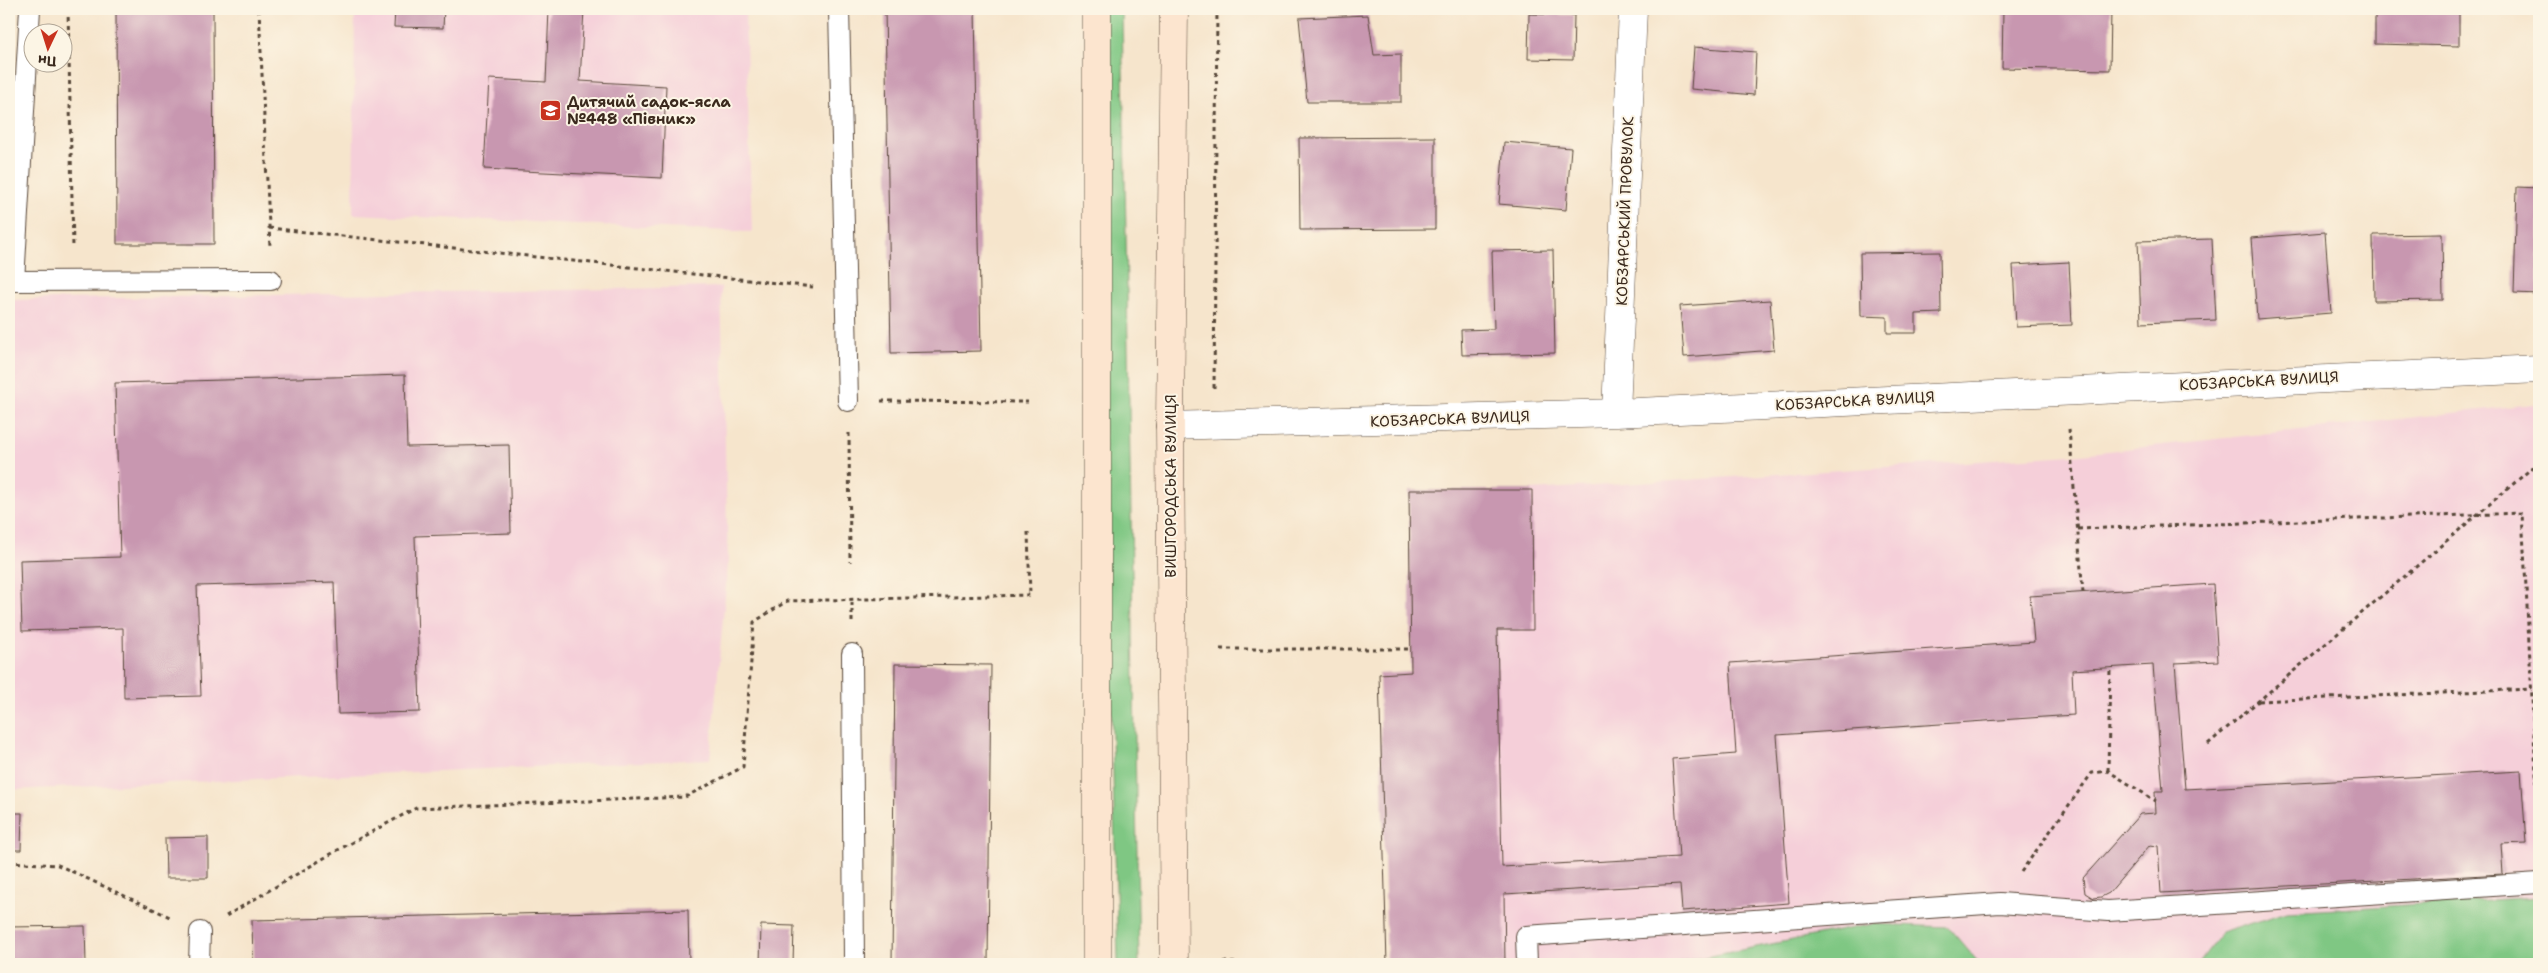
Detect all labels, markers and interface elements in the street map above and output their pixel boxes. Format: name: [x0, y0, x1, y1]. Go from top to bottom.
north arrow: [22, 22, 72, 72]
text: Пн: [37, 51, 57, 71]
place label: Дитячий садок-ясла №448 «Півник»: [567, 92, 731, 129]
school or university icon: Дитячий садок-ясла №448 «Півник»: [539, 99, 563, 123]
street label: КОБЗАРСЬКИЙ ПРОВУЛОК: [1611, 116, 1638, 306]
street label: КОБЗАРСЬКА ВУЛИЦЯ: [2179, 367, 2339, 395]
street label: КОБЗАРСЬКА ВУЛИЦЯ: [1775, 387, 1935, 415]
street label: ВИШГОРОДСЬКА ВУЛИЦЯ: [1161, 394, 1181, 578]
street label: КОБЗАРСЬКА ВУЛИЦЯ: [1370, 406, 1530, 432]

